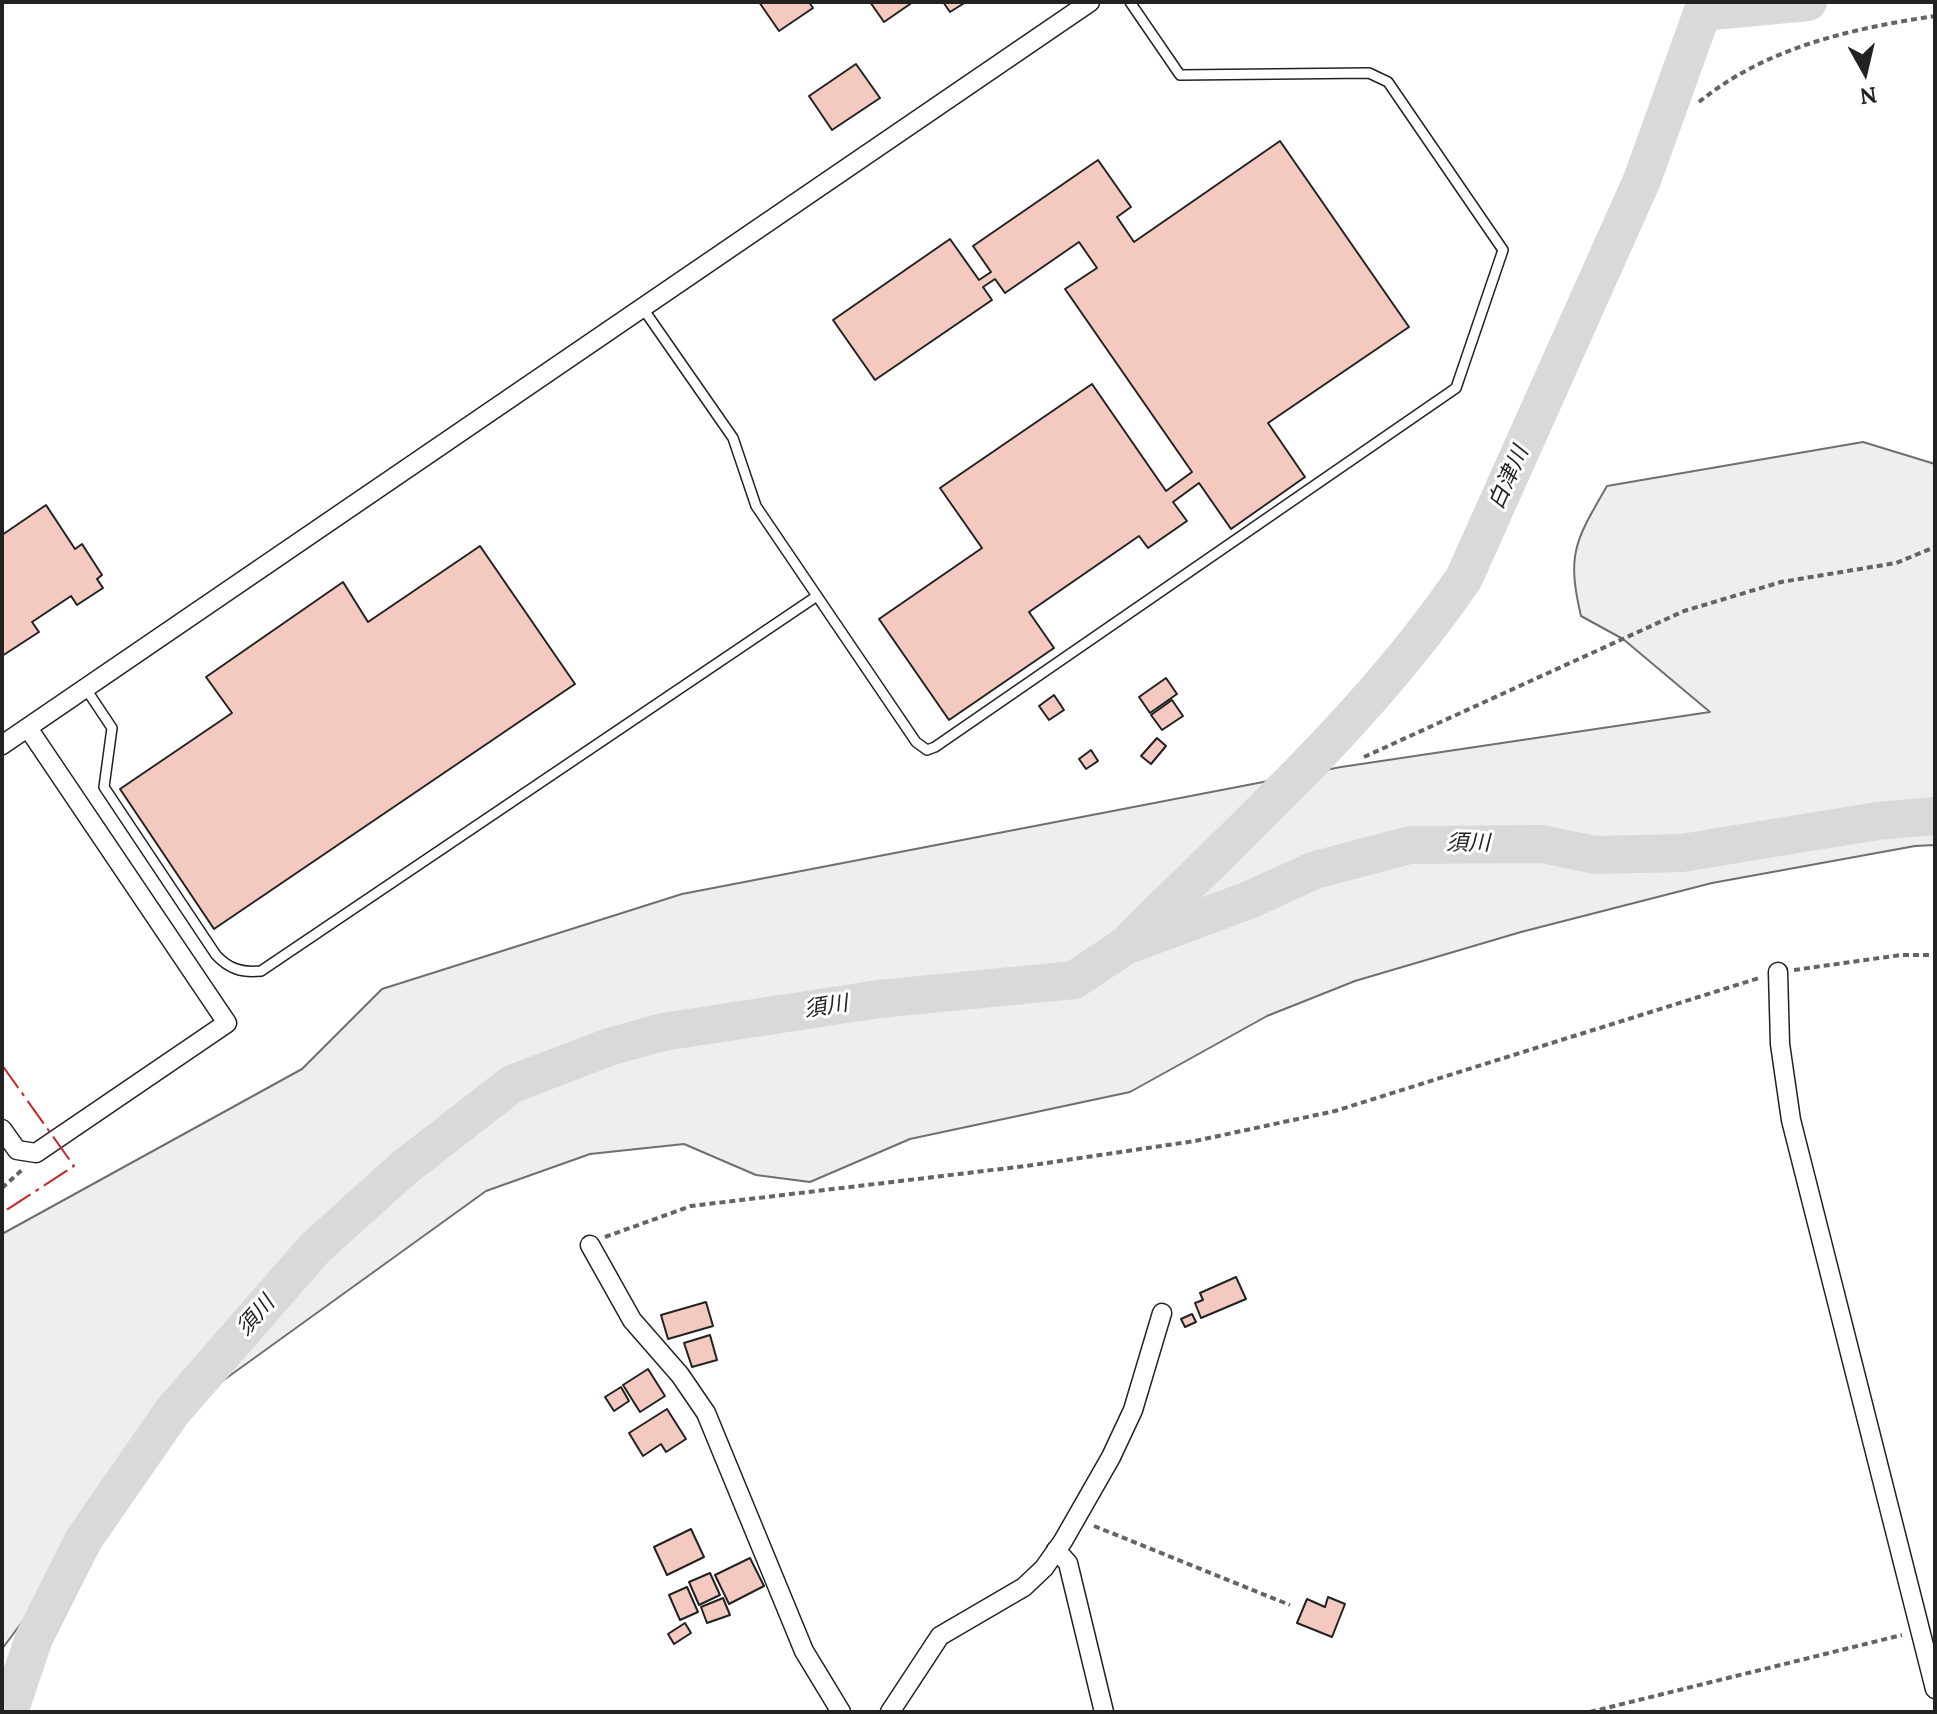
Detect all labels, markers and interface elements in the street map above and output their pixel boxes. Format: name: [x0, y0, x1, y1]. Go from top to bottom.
north arrow: [1825, 32, 1905, 112]
text: N: [1858, 81, 1879, 111]
water label: 白津川: [1484, 442, 1534, 514]
water label: 須川: [1446, 831, 1490, 857]
water label: 須川: [802, 991, 850, 1023]
water label: 須川: [232, 1291, 280, 1341]

